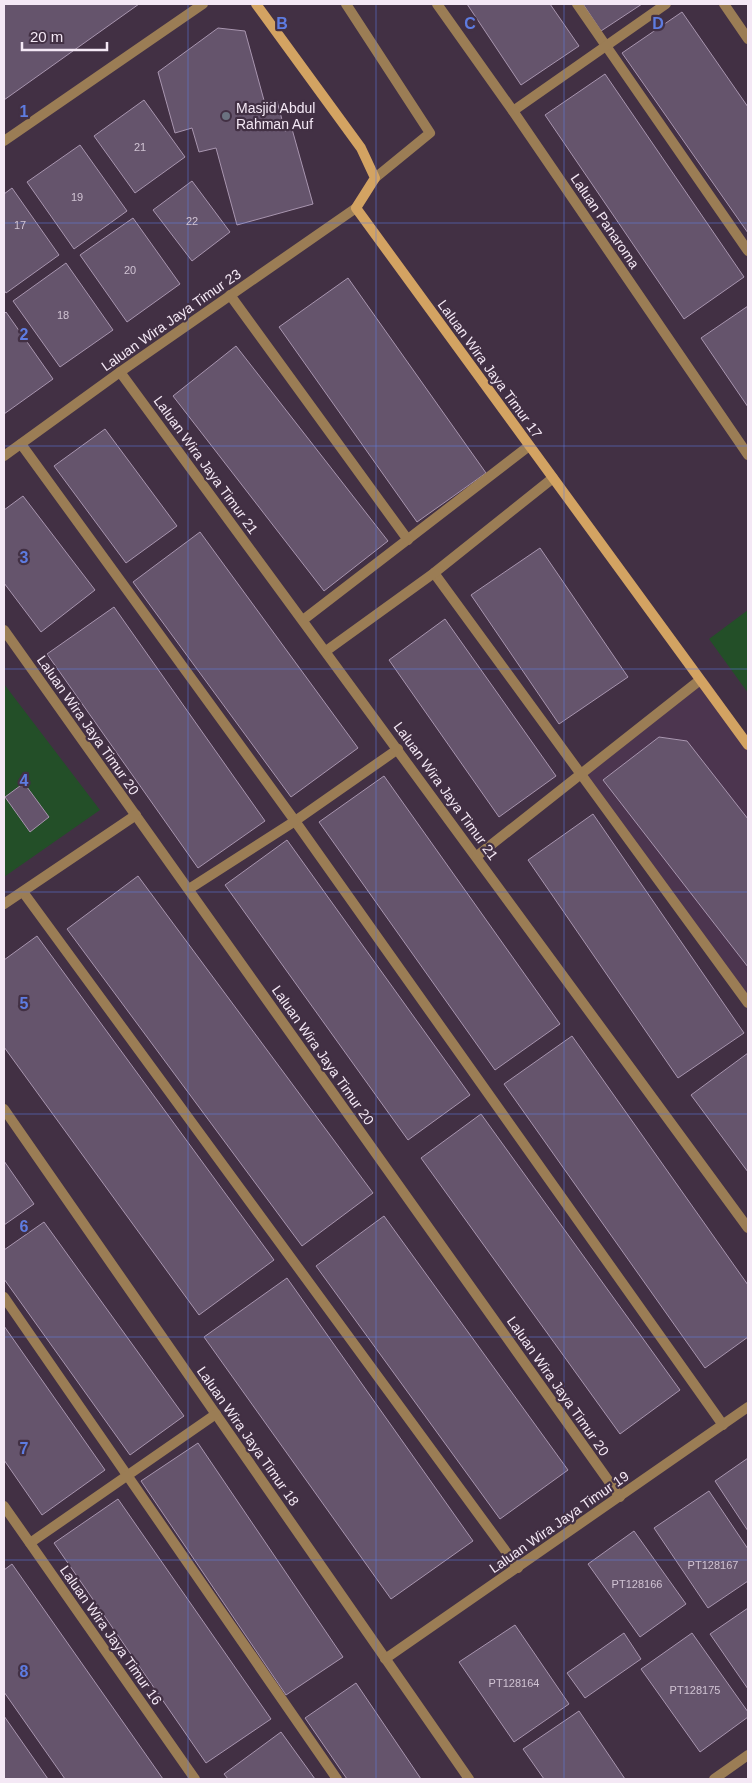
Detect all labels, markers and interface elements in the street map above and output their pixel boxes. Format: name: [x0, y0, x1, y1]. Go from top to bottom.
text: B: [276, 15, 288, 32]
text: C: [464, 15, 476, 32]
text: D: [652, 15, 664, 32]
scale bar: [22, 20, 108, 52]
text: 20 m: [30, 28, 63, 45]
place label: Masjid Abdul Rahman Auf: [236, 100, 315, 132]
text: 1: [20, 103, 29, 120]
marker: Masjid Abdul Rahman Auf: [220, 110, 232, 122]
house number: 21: [134, 141, 146, 153]
street label: Laluan Panaroma: [567, 171, 643, 271]
house number: 19: [71, 191, 83, 203]
house number: 22: [186, 215, 198, 227]
house number: 17: [14, 219, 26, 231]
house number: 20: [124, 264, 136, 276]
street label: Laluan Wira Jaya Timur 23: [98, 266, 244, 374]
street label: Laluan Wira Jaya Timur 17: [435, 297, 546, 441]
house number: 18: [57, 309, 69, 321]
text: 2: [20, 326, 29, 343]
street label: Laluan Wira Jaya Timur 21: [151, 393, 262, 537]
text: 3: [20, 549, 29, 566]
street label: Laluan Wira Jaya Timur 20: [34, 652, 142, 798]
street label: Laluan Wira Jaya Timur 21: [391, 719, 502, 863]
text: 4: [20, 772, 29, 789]
street label: Laluan Wira Jaya Timur 20: [269, 982, 377, 1128]
text: 5: [20, 995, 29, 1012]
text: 6: [20, 1218, 29, 1235]
street label: Laluan Wira Jaya Timur 20: [504, 1313, 612, 1459]
street label: Laluan Wira Jaya Timur 18: [194, 1363, 302, 1509]
text: 7: [20, 1440, 29, 1457]
street label: Laluan Wira Jaya Timur 19: [486, 1468, 632, 1576]
house number: PT128167: [688, 1559, 738, 1571]
street label: Laluan Wira Jaya Timur 16: [57, 1562, 165, 1708]
house number: PT128166: [612, 1578, 662, 1590]
text: 8: [20, 1663, 29, 1680]
house number: PT128164: [489, 1677, 539, 1689]
house number: PT128175: [670, 1684, 720, 1696]

